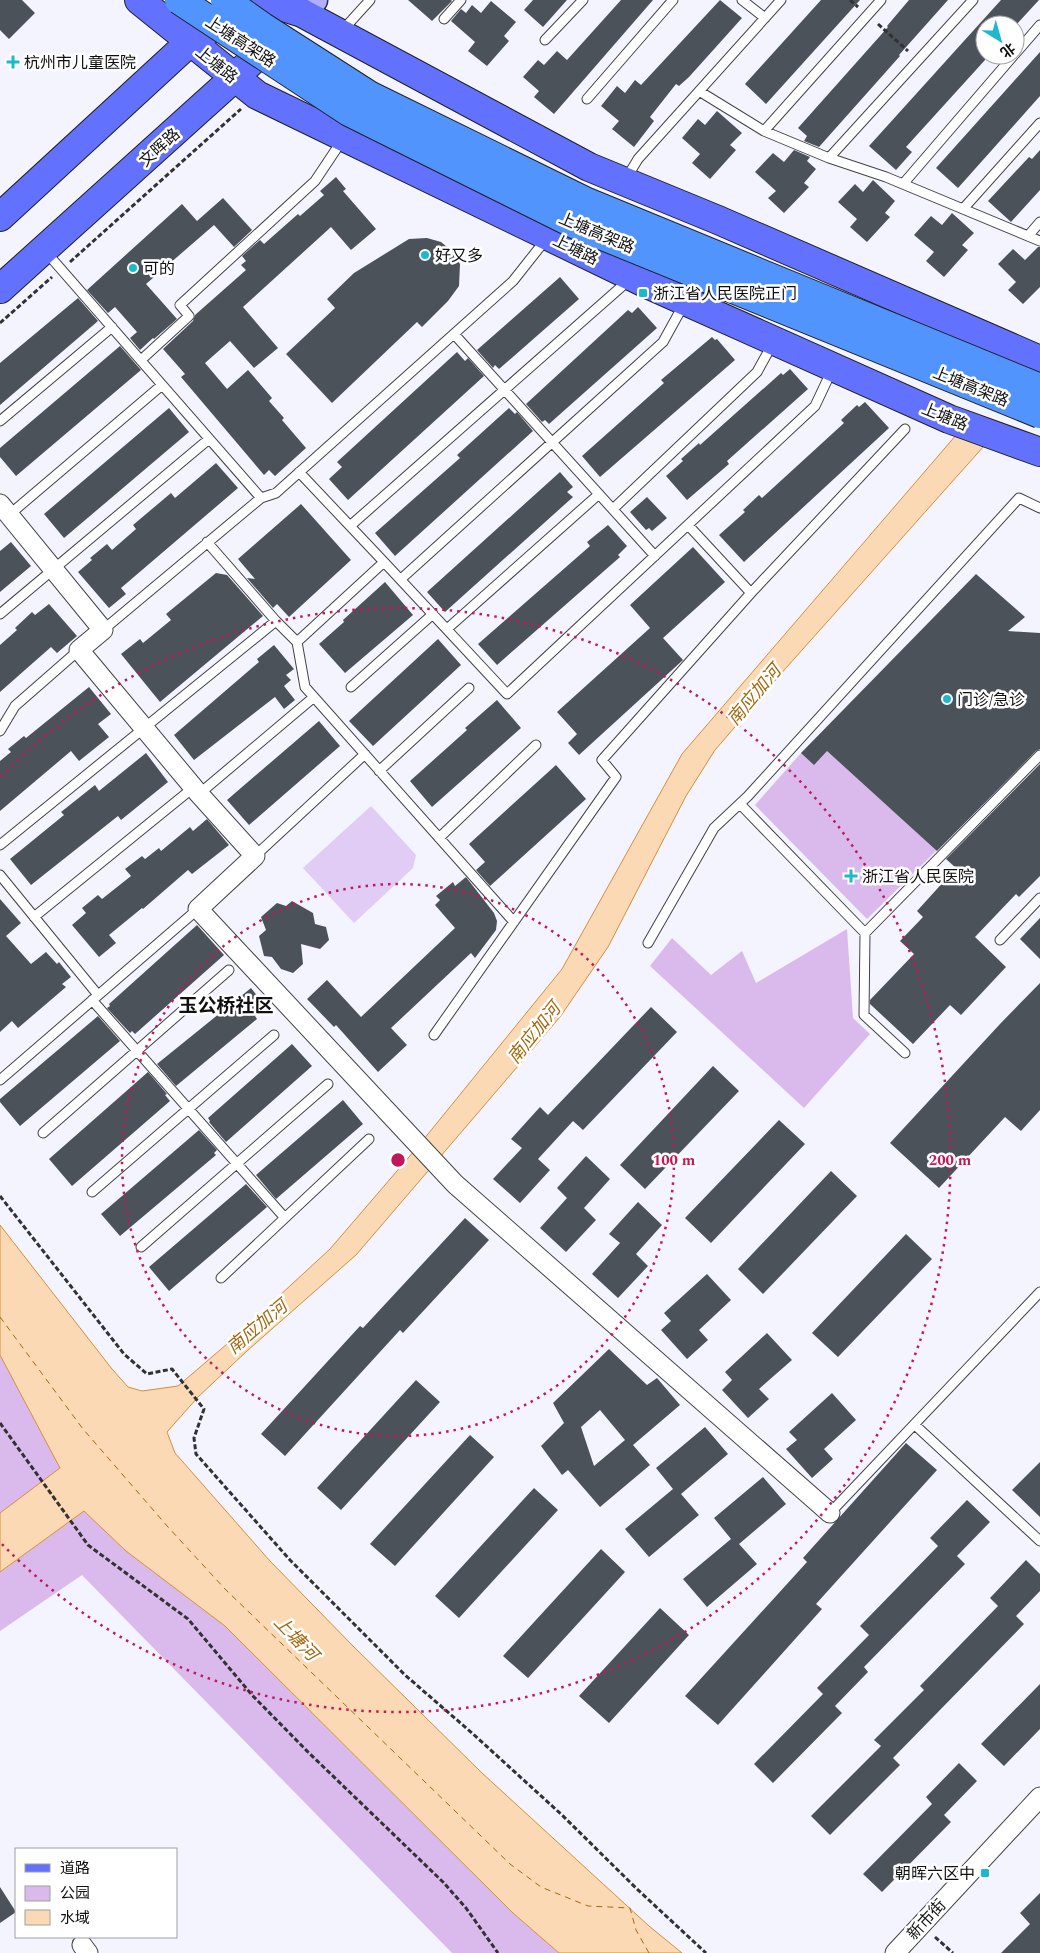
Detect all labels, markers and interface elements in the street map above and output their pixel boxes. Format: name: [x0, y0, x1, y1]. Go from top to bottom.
street label: 上塘高架路: [200, 10, 281, 74]
north arrow: [975, 15, 1025, 65]
text: 北: [996, 37, 1019, 63]
street label: 上塘路: [190, 40, 243, 89]
place label: 杭州市儿童医院: [24, 51, 136, 75]
marker: 杭州市儿童医院: [6, 55, 20, 69]
street label: 文晖路: [134, 123, 186, 173]
street label: 上塘高架路: [555, 206, 638, 260]
street label: 上塘路: [549, 229, 602, 271]
place label: 好又多: [435, 244, 483, 268]
marker: 好又多: [419, 249, 431, 261]
place label: 可的: [143, 257, 175, 281]
marker: 可的: [127, 262, 139, 274]
place label: 浙江省人民医院正门: [653, 282, 797, 306]
marker: 浙江省人民医院正门: [637, 287, 649, 299]
street label: 上塘高架路: [929, 361, 1012, 413]
street label: 上塘路: [918, 397, 971, 437]
water label: 南应加河: [721, 657, 790, 732]
place label: 门诊/急诊: [957, 688, 1025, 712]
marker: 门诊/急诊: [941, 693, 953, 705]
place label: 浙江省人民医院: [862, 865, 974, 889]
marker: 浙江省人民医院: [844, 869, 858, 883]
district label: 玉公桥社区: [178, 992, 274, 1021]
water label: 南应加河: [501, 995, 569, 1070]
text: 100 m: [653, 1149, 696, 1172]
text: 200 m: [929, 1149, 972, 1172]
centre of rings: [389, 1151, 407, 1169]
water label: 南应加河: [221, 1292, 296, 1361]
water label: 上塘河: [267, 1610, 326, 1669]
legend: [15, 1848, 178, 1938]
text: 道路: [60, 1857, 90, 1880]
place label: 朝晖六区中: [895, 1862, 975, 1886]
marker: 朝晖六区中: [979, 1867, 991, 1879]
text: 公园: [60, 1882, 90, 1905]
street label: 新市街: [902, 1894, 952, 1945]
text: 水域: [60, 1907, 90, 1930]

